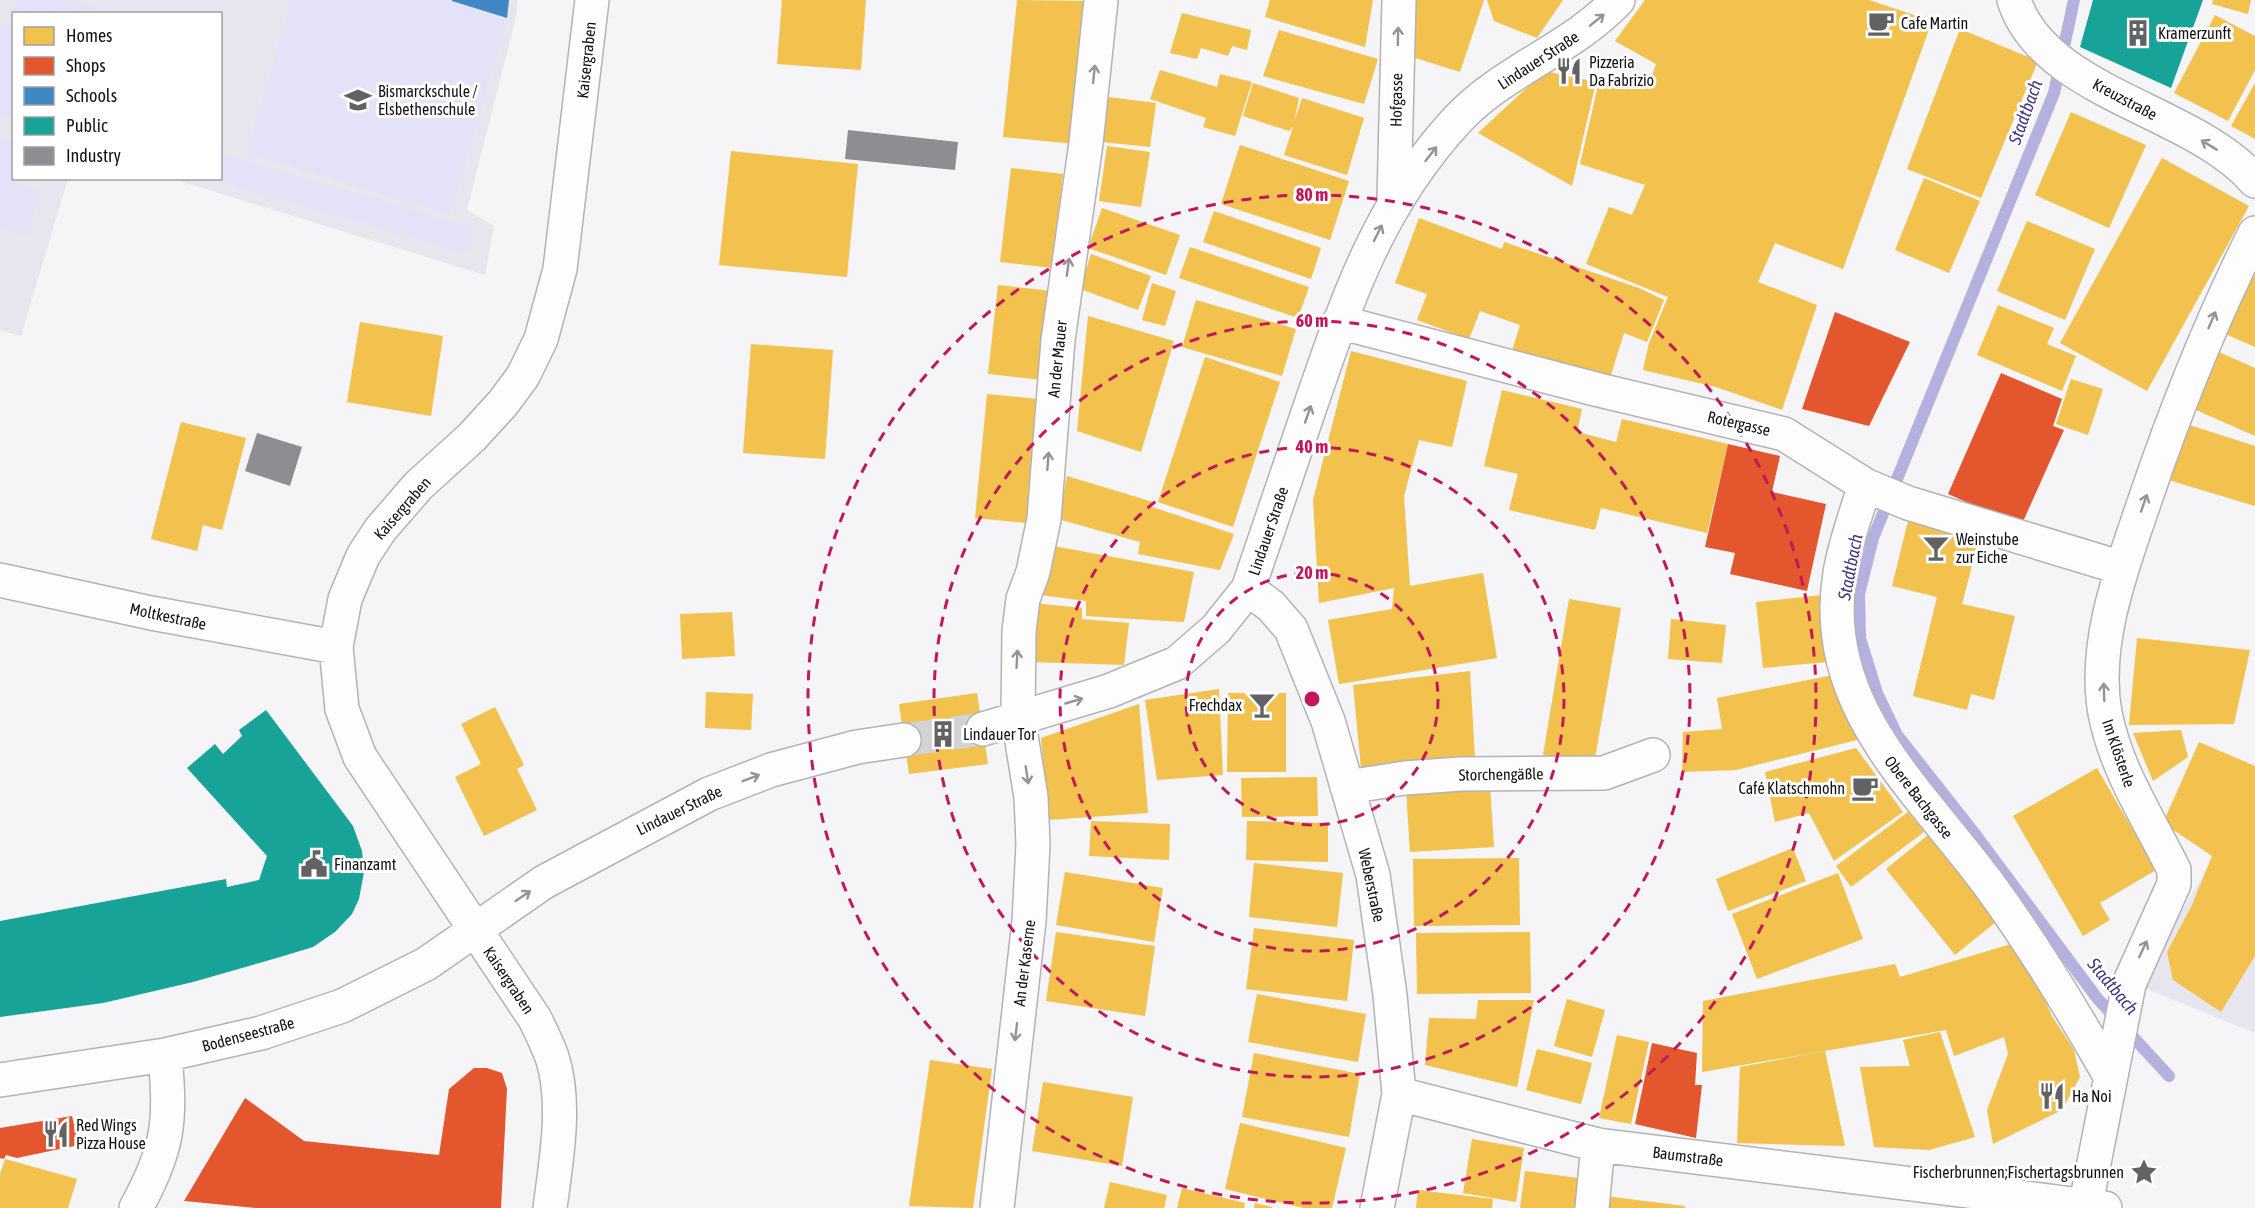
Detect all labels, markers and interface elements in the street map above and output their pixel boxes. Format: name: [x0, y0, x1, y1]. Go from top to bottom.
cafe icon: Cafe Martin: [1866, 8, 1896, 38]
legend: [12, 12, 222, 180]
one-way arrow: [1589, 13, 1605, 26]
place label: Cafe Martin: [1901, 14, 1968, 32]
building icon: Kramerzunft: [2123, 18, 2153, 48]
street label: Kaisergraben: [573, 21, 600, 99]
place label: Kramerzunft: [2158, 24, 2232, 42]
text: Homes: [66, 25, 112, 46]
one-way arrow: [1392, 27, 1404, 47]
street label: Lindauer Straße: [1494, 27, 1582, 93]
place label: Pizzeria Da Fabrizio: [1589, 53, 1654, 89]
text: Shops: [66, 55, 106, 76]
restaurant icon: Pizzeria Da Fabrizio: [1554, 56, 1584, 86]
one-way arrow: [1089, 64, 1100, 84]
street label: Hofgasse: [1387, 73, 1406, 127]
street label: Kreuzstraße: [2090, 75, 2160, 123]
water label: Stadtbach: [2003, 77, 2046, 148]
place label: Bismarckschule / Elsbethenschule: [378, 82, 478, 118]
text: Schools: [66, 85, 117, 106]
school or university icon: Bismarckschule / Elsbethenschule: [343, 85, 373, 115]
text: Public: [66, 115, 108, 136]
one-way arrow: [2201, 138, 2218, 150]
text: Industry: [66, 145, 121, 166]
one-way arrow: [1424, 146, 1437, 162]
text: 80 m: [1296, 184, 1328, 205]
one-way arrow: [1372, 224, 1384, 242]
one-way arrow: [1063, 258, 1074, 277]
text: 60 m: [1296, 310, 1328, 331]
one-way arrow: [2207, 312, 2218, 330]
street label: An der Mauer: [1044, 319, 1070, 398]
one-way arrow: [1303, 405, 1314, 424]
street label: Rotergasse: [1706, 407, 1772, 440]
text: 40 m: [1295, 436, 1328, 457]
one-way arrow: [1043, 451, 1054, 471]
street label: Kaisergraben: [370, 473, 435, 544]
street label: Lindauer Straße: [1244, 484, 1292, 578]
one-way arrow: [2140, 494, 2151, 513]
place label: Weinstube zur Eiche: [1956, 530, 2019, 566]
water label: Stadtbach: [1833, 532, 1867, 603]
bar icon: Weinstube zur Eiche: [1921, 533, 1951, 563]
text: 20 m: [1296, 562, 1328, 583]
street label: Moltkestraße: [128, 599, 208, 633]
one-way arrow: [1012, 649, 1023, 669]
one-way arrow: [2098, 683, 2110, 703]
centre of rings: [1302, 689, 1322, 709]
bar icon: Frechdax: [1247, 690, 1277, 720]
one-way arrow: [1064, 695, 1083, 706]
place label: Frechdax: [1189, 696, 1243, 714]
street label: Im Klösterle: [2099, 717, 2139, 789]
building icon: Lindauer Tor: [928, 719, 958, 749]
place label: Lindauer Tor: [963, 725, 1036, 743]
street label: Obere Bachgasse: [1880, 752, 1957, 842]
one-way arrow: [1022, 764, 1033, 784]
street label: Storchengäßle: [1458, 764, 1544, 785]
one-way arrow: [742, 771, 760, 782]
cafe icon: Café Klatschmohn: [1850, 773, 1880, 803]
place label: Café Klatschmohn: [1738, 779, 1845, 797]
street label: Lindauer Straße: [633, 782, 725, 838]
street label: Weberstraße: [1355, 847, 1389, 923]
public building icon: Finanzamt: [299, 849, 329, 879]
place label: Finanzamt: [334, 855, 397, 873]
one-way arrow: [514, 890, 530, 902]
street label: An der Kaserne: [1010, 919, 1038, 1007]
one-way arrow: [2138, 941, 2150, 959]
street label: Kaisergraben: [479, 943, 538, 1018]
water label: Stadtbach: [2083, 953, 2143, 1019]
street label: Bodenseestraße: [200, 1013, 296, 1055]
one-way arrow: [1010, 1021, 1021, 1041]
restaurant icon: Ha Noi: [2037, 1081, 2067, 1111]
place label: Ha Noi: [2072, 1087, 2112, 1105]
place label: Red Wings Pizza House: [76, 1116, 146, 1152]
restaurant icon: Red Wings Pizza House: [41, 1119, 71, 1149]
street label: Baumstraße: [1652, 1143, 1724, 1169]
place icon: Fischerbrunnen;Fischertagsbrunnen: [2129, 1157, 2159, 1187]
place label: Fischerbrunnen;Fischertagsbrunnen: [1913, 1163, 2124, 1182]

